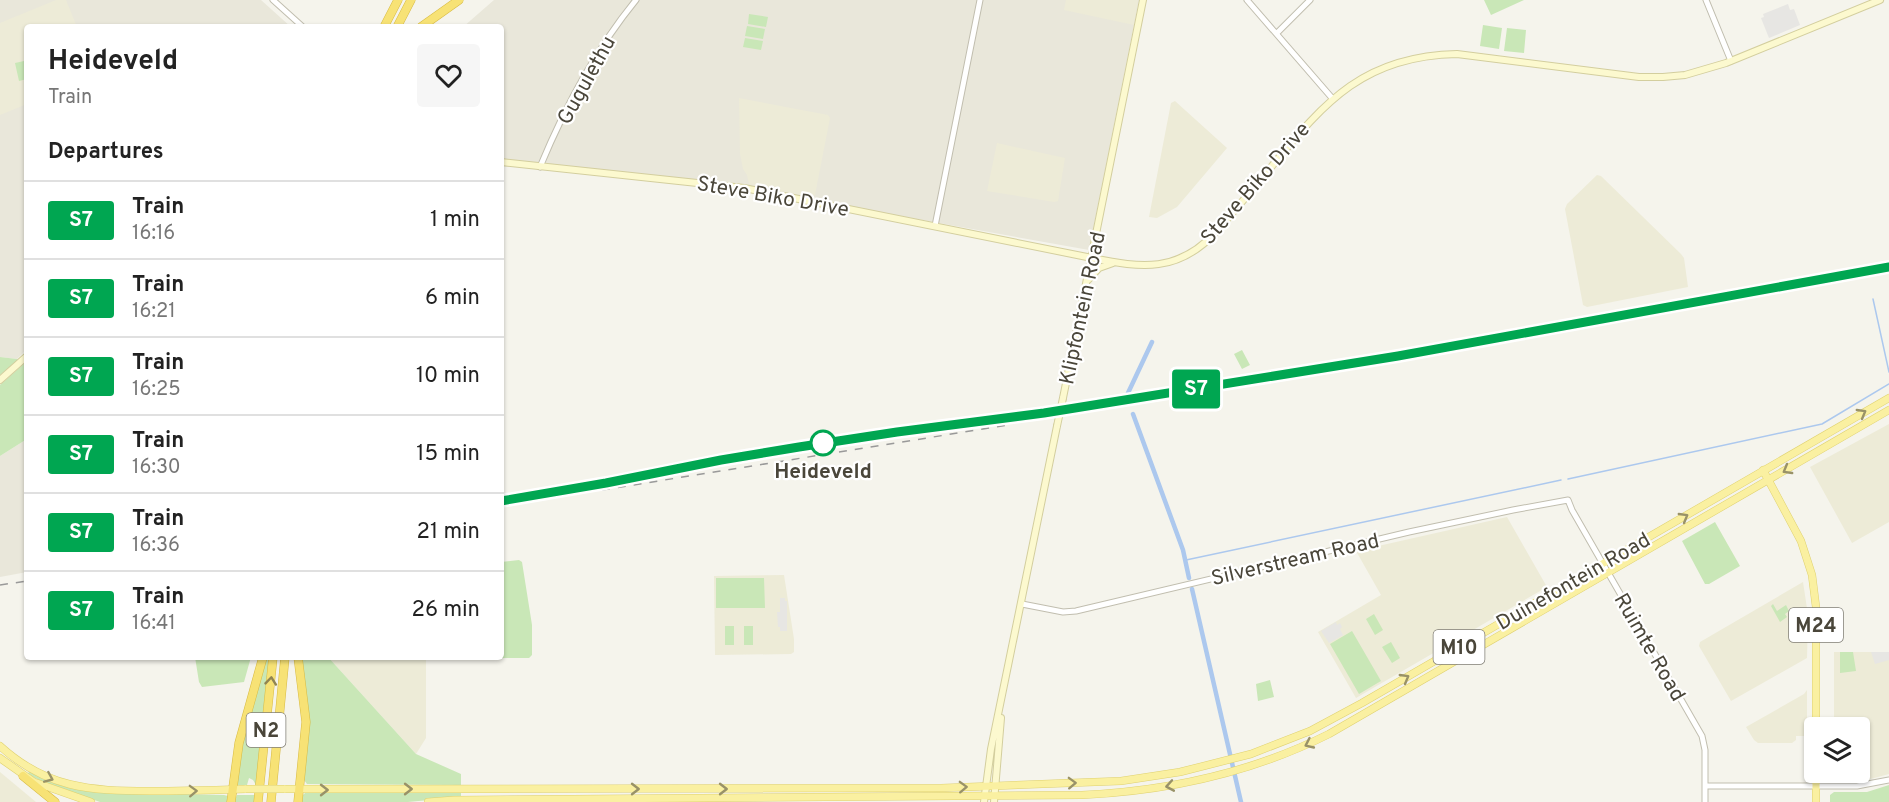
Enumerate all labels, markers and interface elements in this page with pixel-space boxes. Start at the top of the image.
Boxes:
street label: Gugulethu [552,32,623,130]
text: Heideveld [48,44,178,80]
button: heart [417,44,480,107]
text: Train [48,85,92,111]
street label: Steve Biko Drive [1195,117,1317,251]
text: Departures [48,139,164,166]
street label: Steve Biko Drive [695,171,851,224]
text: Train [132,194,184,221]
text: S7 [69,207,93,234]
text: 1 min [430,207,480,234]
text: 16:16 [132,221,175,247]
street label: Klipfontein Road [1054,229,1113,387]
text: Train [132,272,184,299]
text: S7 [69,285,93,312]
text: 6 min [425,285,480,312]
text: 16:21 [132,299,176,325]
text: Train [132,350,184,377]
text: S7 [69,363,93,390]
text: 10 min [416,363,480,390]
line badge: S7 [1169,370,1223,408]
text: S7 [1184,376,1208,403]
text: 16:25 [132,377,181,403]
one-way arrow [1856,409,1866,420]
text: Train [132,428,184,455]
marker: Heideveld [810,430,836,456]
text: S7 [69,441,93,468]
text: 15 min [416,441,480,468]
text: 16:30 [132,455,181,481]
place label: Heideveld [774,459,872,486]
one-way arrow [1783,463,1793,474]
text: Train [132,506,184,533]
one-way arrow [1678,513,1688,524]
text: S7 [69,519,93,546]
text: 21 min [417,519,480,546]
street label: Duinefontein Road [1492,527,1656,637]
street label: Silverstream Road [1209,528,1382,593]
text: 16:36 [132,533,180,559]
text: Train [132,584,184,611]
street label: Ruimte Road [1607,589,1691,707]
text: S7 [69,597,93,624]
text: 26 min [412,597,480,624]
road number: M24 [1789,608,1843,642]
text: 16:41 [132,611,176,637]
road number: M10 [1434,630,1484,664]
one-way arrow [1399,674,1410,685]
one-way arrow [264,677,277,686]
road number: N2 [246,713,286,747]
map controls [1804,717,1870,783]
button: layers [1804,717,1870,783]
one-way arrow [1304,737,1315,749]
one-way arrow [42,770,53,782]
one-way arrow [1068,776,1077,789]
one-way arrow [959,780,968,793]
one-way arrow [1166,780,1175,792]
one-way arrow [403,783,412,795]
one-way arrow [631,783,640,796]
one-way arrow [718,783,727,795]
one-way arrow [189,784,198,797]
one-way arrow [320,784,329,796]

